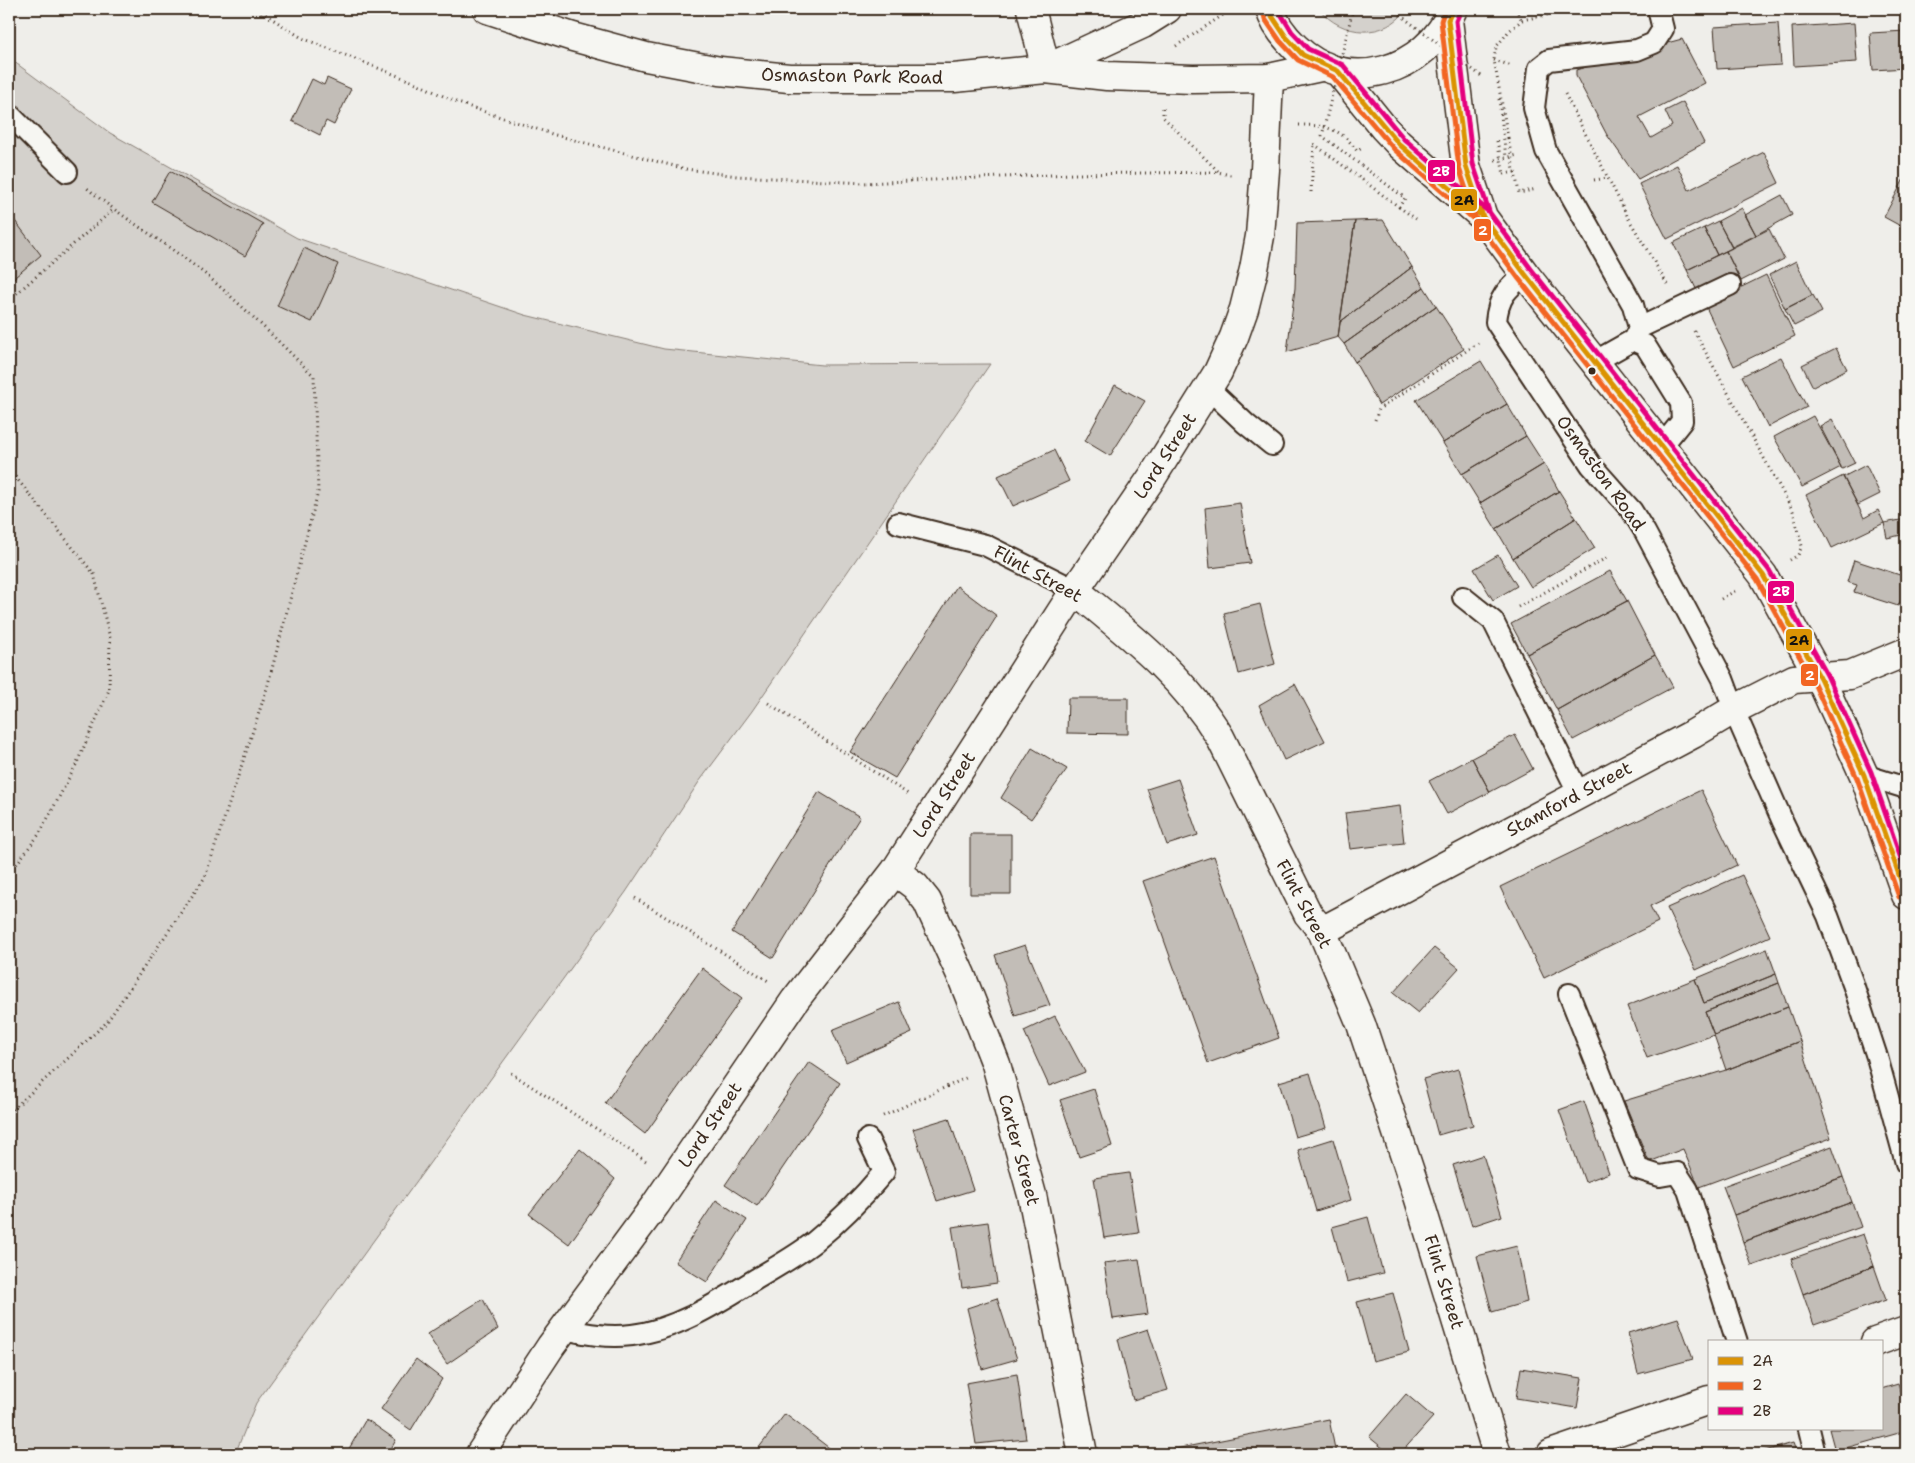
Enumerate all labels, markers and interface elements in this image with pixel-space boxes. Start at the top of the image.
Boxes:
street label: Osmaston Park Road [761,62,943,90]
line badge: 2B [1427,159,1456,183]
text: 2B [1432,162,1450,180]
line badge: 2A [1450,188,1478,212]
text: 2A [1454,191,1474,209]
line badge: 2 [1473,218,1492,242]
text: 2 [1478,221,1488,239]
unlabelled marker [1587,366,1597,376]
street label: Lord Street [1128,408,1202,504]
street label: Osmaston Road [1551,410,1651,536]
street label: Flint Street [989,540,1087,608]
line badge: 2B [1767,580,1795,604]
text: 2B [1772,582,1790,600]
line badge: 2A [1785,628,1813,652]
text: 2A [1789,631,1809,649]
line badge: 2 [1800,663,1819,687]
text: 2 [1805,666,1815,684]
street label: Lord Street [907,747,981,843]
street label: Stamford Street [1502,756,1636,842]
street label: Flint Street [1270,855,1338,953]
street label: Lord Street [673,1077,748,1172]
street label: Carter Street [993,1092,1045,1208]
street label: Flint Street [1418,1232,1470,1332]
legend [1708,1340,1882,1430]
text: 2A [1752,1351,1773,1371]
text: 2 [1752,1375,1763,1395]
text: 2B [1752,1401,1771,1421]

